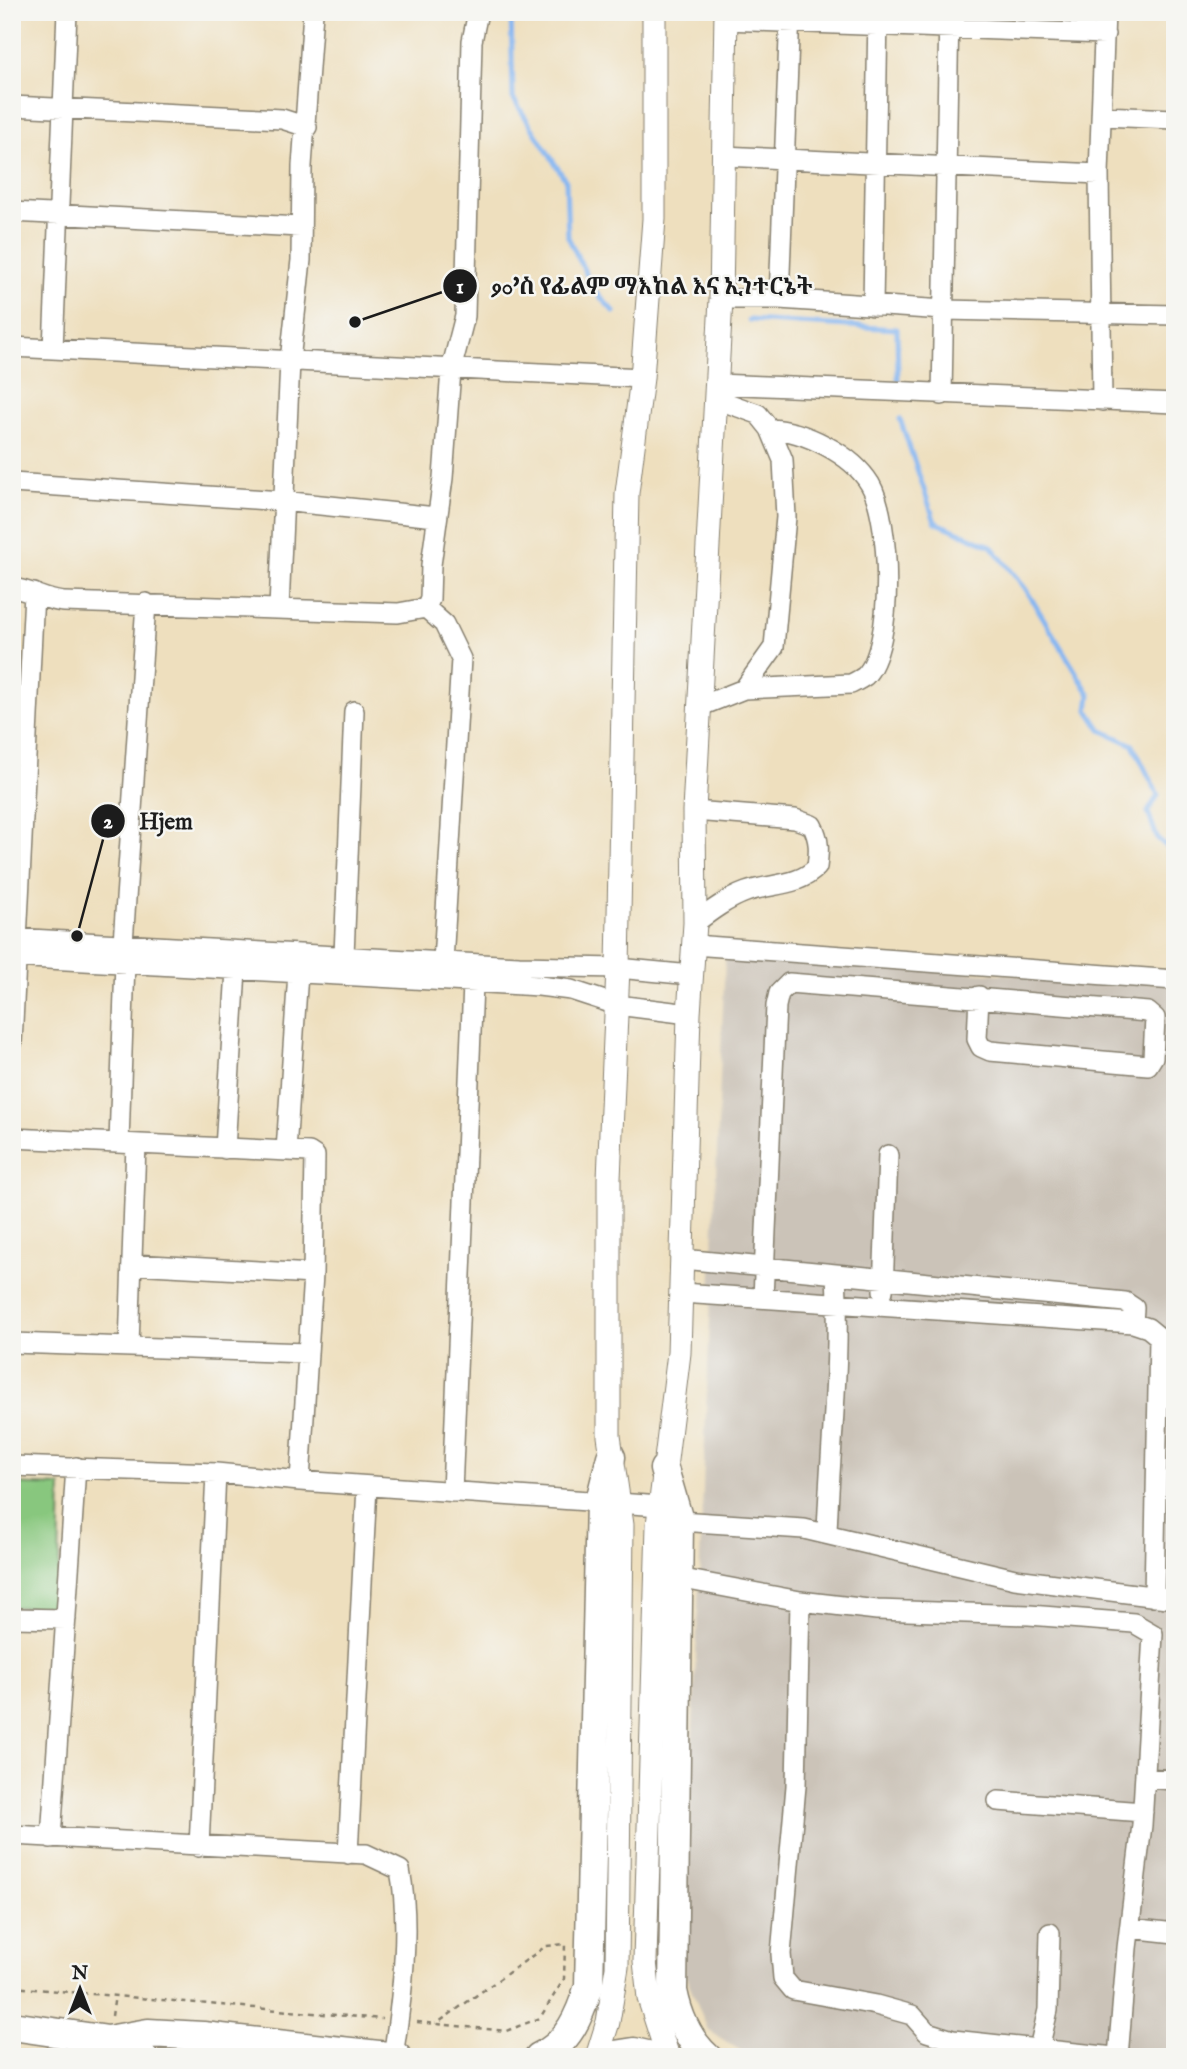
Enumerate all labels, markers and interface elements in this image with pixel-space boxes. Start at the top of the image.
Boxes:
callout: 90'ስ የፊልም ማእከል እና ኢንተርኔት [443,264,826,308]
text: 90'ስ የፊልም ማእከል እና ኢንተርኔት [491,273,813,302]
text: 1 [456,274,464,301]
callout: Hjem [91,799,207,843]
text: Hjem [139,808,193,837]
text: 2 [103,809,113,836]
north arrow [46,1954,116,2024]
text: N [71,1962,89,1986]

